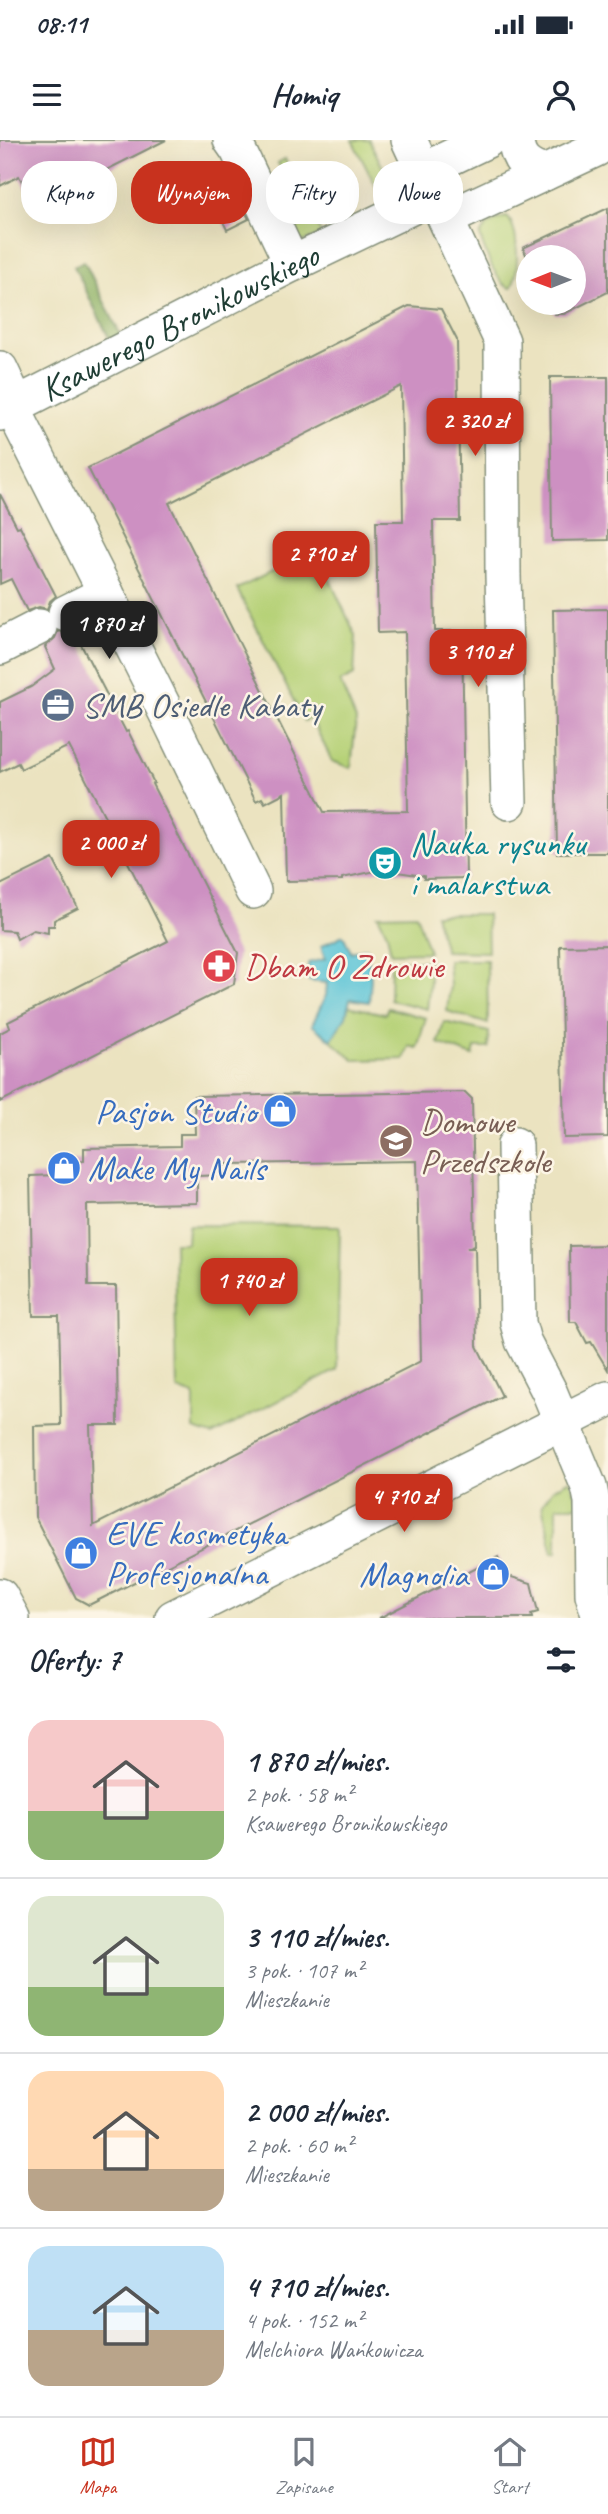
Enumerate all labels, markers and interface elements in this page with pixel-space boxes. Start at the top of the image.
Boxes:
text: 08:11 [35,8,87,41]
text: Homiq [271,74,337,115]
icon: menu [28,76,66,114]
icon: person [542,76,580,114]
chip: Kupno [21,161,117,224]
chip: Wynajem [131,161,252,224]
chip: Filtry [266,161,359,224]
chip: Nowe [373,161,463,224]
street label: Ksawerego Bronikowskiego [32,232,327,411]
north arrow [516,245,586,315]
map controls [516,245,586,315]
pin: 2 320 zł [403,398,547,458]
text: 2 320 zł [443,406,507,435]
pin: 2 710 zł [249,532,393,591]
text: 2 710 zł [289,539,353,568]
pin: 1 870 zł [37,602,181,661]
text: 1 870 zł [77,609,141,638]
pin: 3 110 zł [406,630,550,689]
text: 3 110 zł [446,637,510,666]
place label: SMB Osiedle Kabaty [82,683,324,728]
office icon: SMB Osiedle Kabaty [39,686,77,724]
pin: 2 000 zł [39,820,183,880]
place label: Nauka rysunku i malarstwa [410,821,588,906]
text: 2 000 zł [79,828,143,857]
theatre icon: Nauka rysunku i malarstwa [366,844,404,882]
place label: Dbam O Zdrowie [244,944,446,989]
pharmacy icon: Dbam O Zdrowie [200,947,238,985]
place label: Pasjon Studio [95,1089,260,1134]
shop icon: Pasjon Studio [261,1092,299,1130]
place label: Domowe Przedszkole [420,1099,553,1184]
school or university icon: Domowe Przedszkole [377,1122,415,1160]
place label: Make My Nails [88,1146,268,1191]
shop icon: Make My Nails [45,1149,83,1187]
pin: 1 740 zł [177,1258,321,1318]
text: 1 740 zł [217,1266,281,1295]
pin: 4 710 zł [332,1474,476,1534]
text: 4 710 zł [372,1482,436,1511]
place label: EVE kosmetyka Profesjonalna [106,1511,289,1596]
shop icon: EVE kosmetyka Profesjonalna [62,1534,100,1572]
place label: Magnolia [359,1552,471,1597]
shop icon: Magnolia [474,1555,512,1593]
text: Oferty: 7 [28,1641,120,1679]
icon: filters [542,1641,580,1679]
text: 1 870 zł/mies. [245,1742,389,1780]
icon: home [84,1748,168,1832]
text: 2 pok. · 58 m² [245,1780,353,1809]
text: Ksawerego Bronikowskiego [245,1809,446,1838]
text: 3 110 zł/mies. [245,1918,389,1956]
icon: home [84,1924,168,2008]
text: 3 pok. · 107 m² [245,1956,363,1985]
text: Mieszkanie [245,1985,329,2014]
text: 2 000 zł/mies. [245,2093,389,2131]
icon: home [84,2099,168,2183]
text: 2 pok. · 60 m² [245,2131,353,2160]
text: Mieszkanie [245,2160,329,2189]
text: 4 710 zł/mies. [245,2268,389,2306]
icon: home [84,2274,168,2358]
text: 4 pok. · 152 m² [245,2306,363,2335]
text: Melchiora Wańkowicza [245,2335,422,2364]
tab: Mapa [79,2433,117,2499]
tab: Zapisane [275,2433,333,2499]
tab: Start [491,2433,529,2499]

